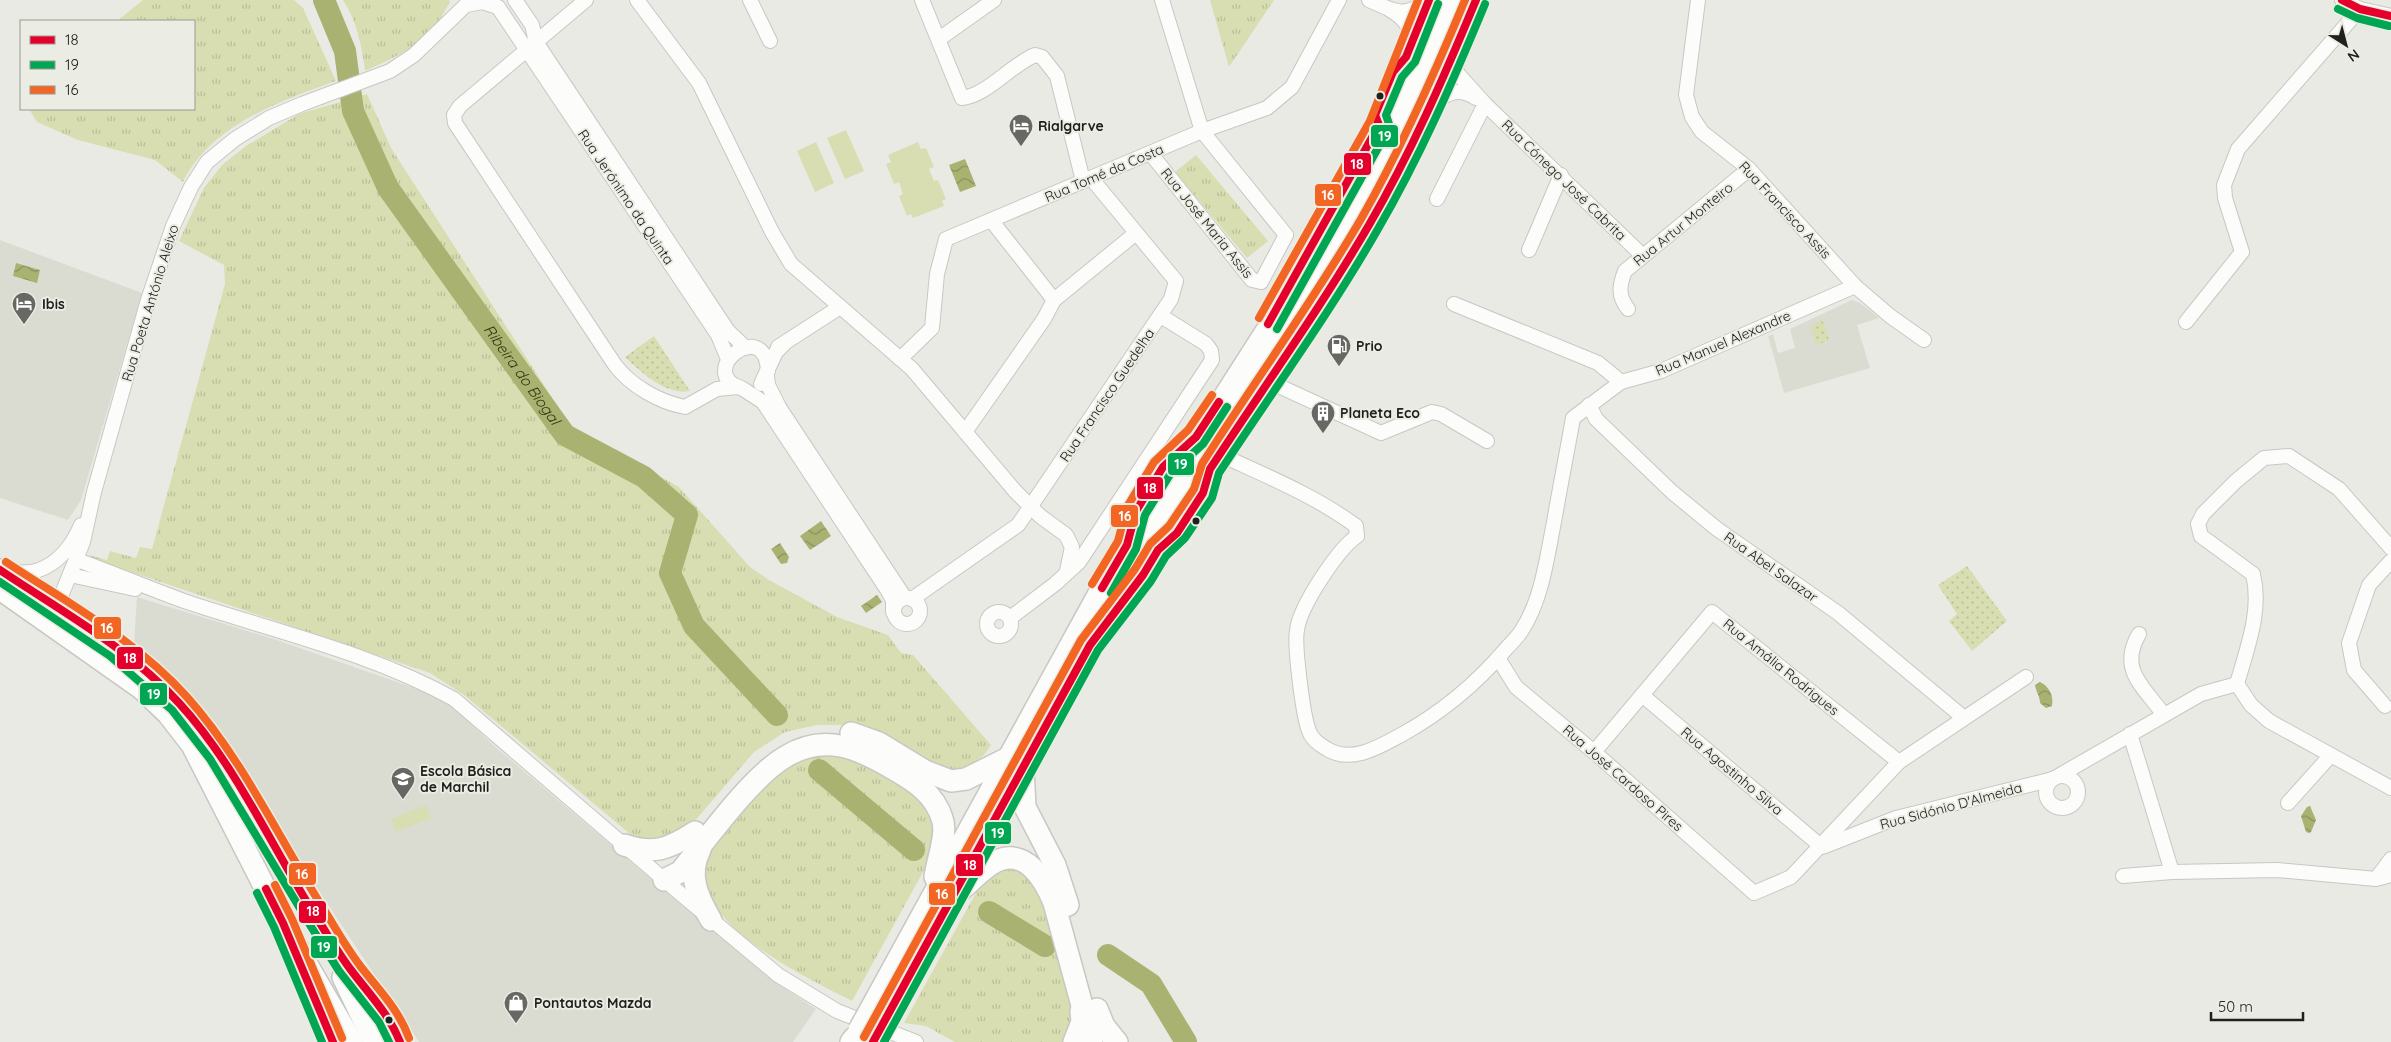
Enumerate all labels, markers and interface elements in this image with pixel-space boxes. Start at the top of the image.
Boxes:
legend [20,20,195,110]
north arrow [2321,20,2371,70]
text: 18 [65,30,79,49]
text: N [2344,45,2363,66]
text: 19 [65,55,79,74]
text: 16 [65,80,79,99]
unlabelled marker [1375,91,1385,101]
hotel icon: Rialgarve [1008,113,1034,147]
street label: Rua Cónego José Cabrita [1498,116,1630,244]
place label: Rialgarve [1038,117,1104,135]
line badge: 19 [1370,124,1399,148]
street label: Rua Jerónimo da Quinta [574,126,678,268]
text: 19 [1378,127,1392,145]
street label: Rua Tomé da Costa [1042,140,1166,206]
line badge: 18 [1343,152,1372,176]
text: 18 [1350,155,1364,173]
street label: Rua Francisco Assis [1735,157,1835,263]
street label: Rua José Maria Assis [1157,164,1257,282]
street label: Rua Artur Monteiro [1629,178,1737,270]
line badge: 16 [1314,183,1342,207]
text: 16 [1321,186,1335,204]
street label: Rua Poeta António Aleixo [118,222,182,384]
hotel icon: Ibis [11,291,37,325]
place label: Ibis [42,295,65,313]
street label: Rua Manuel Alexandre [1653,306,1793,380]
water label: Ribeira do Biogal [480,321,566,430]
street label: Rua Francisco Guedelha [1056,325,1158,465]
fuel station icon: Prio [1326,333,1352,367]
place label: Prio [1356,337,1383,355]
building icon: Planeta Eco [1310,400,1336,434]
place label: Planeta Eco [1340,404,1420,422]
line badge: 19 [1167,452,1195,476]
text: 19 [1174,455,1188,473]
line badge: 18 [1136,476,1164,500]
text: 18 [1143,479,1157,497]
line badge: 16 [1110,504,1139,528]
text: 16 [1118,507,1132,525]
unlabelled marker [1191,516,1201,526]
street label: Rua Abel Salazar [1721,528,1822,606]
street label: Rua Amália Rodrigues [1719,615,1843,719]
line badge: 16 [93,616,122,640]
text: 16 [100,619,114,637]
line badge: 18 [116,646,144,670]
text: 18 [123,649,137,667]
line badge: 19 [139,682,168,706]
text: 19 [147,685,161,703]
street label: Rua José Cardoso Pires [1559,721,1687,835]
street label: Rua Agostinho Silva [1677,723,1787,819]
place label: Escola Básica de Marchil [420,762,511,796]
school or university icon: Escola Básica de Marchil [390,766,416,800]
street label: Rua Sidónio D'Almeida [1878,778,2024,834]
line badge: 19 [984,821,1012,845]
text: 19 [991,824,1005,842]
line badge: 18 [955,853,984,877]
text: 18 [963,856,977,874]
line badge: 16 [288,862,317,886]
text: 16 [295,865,309,883]
line badge: 16 [928,882,956,906]
text: 16 [935,885,949,903]
line badge: 18 [298,900,327,924]
text: 18 [306,902,320,920]
line badge: 19 [310,935,338,959]
text: 19 [317,938,331,956]
shop icon: Pontautos Mazda [503,990,529,1024]
scale bar [2211,990,2304,1022]
place label: Pontautos Mazda [534,994,652,1012]
text: 50 m [2218,997,2253,1016]
unlabelled marker [384,1015,394,1025]

